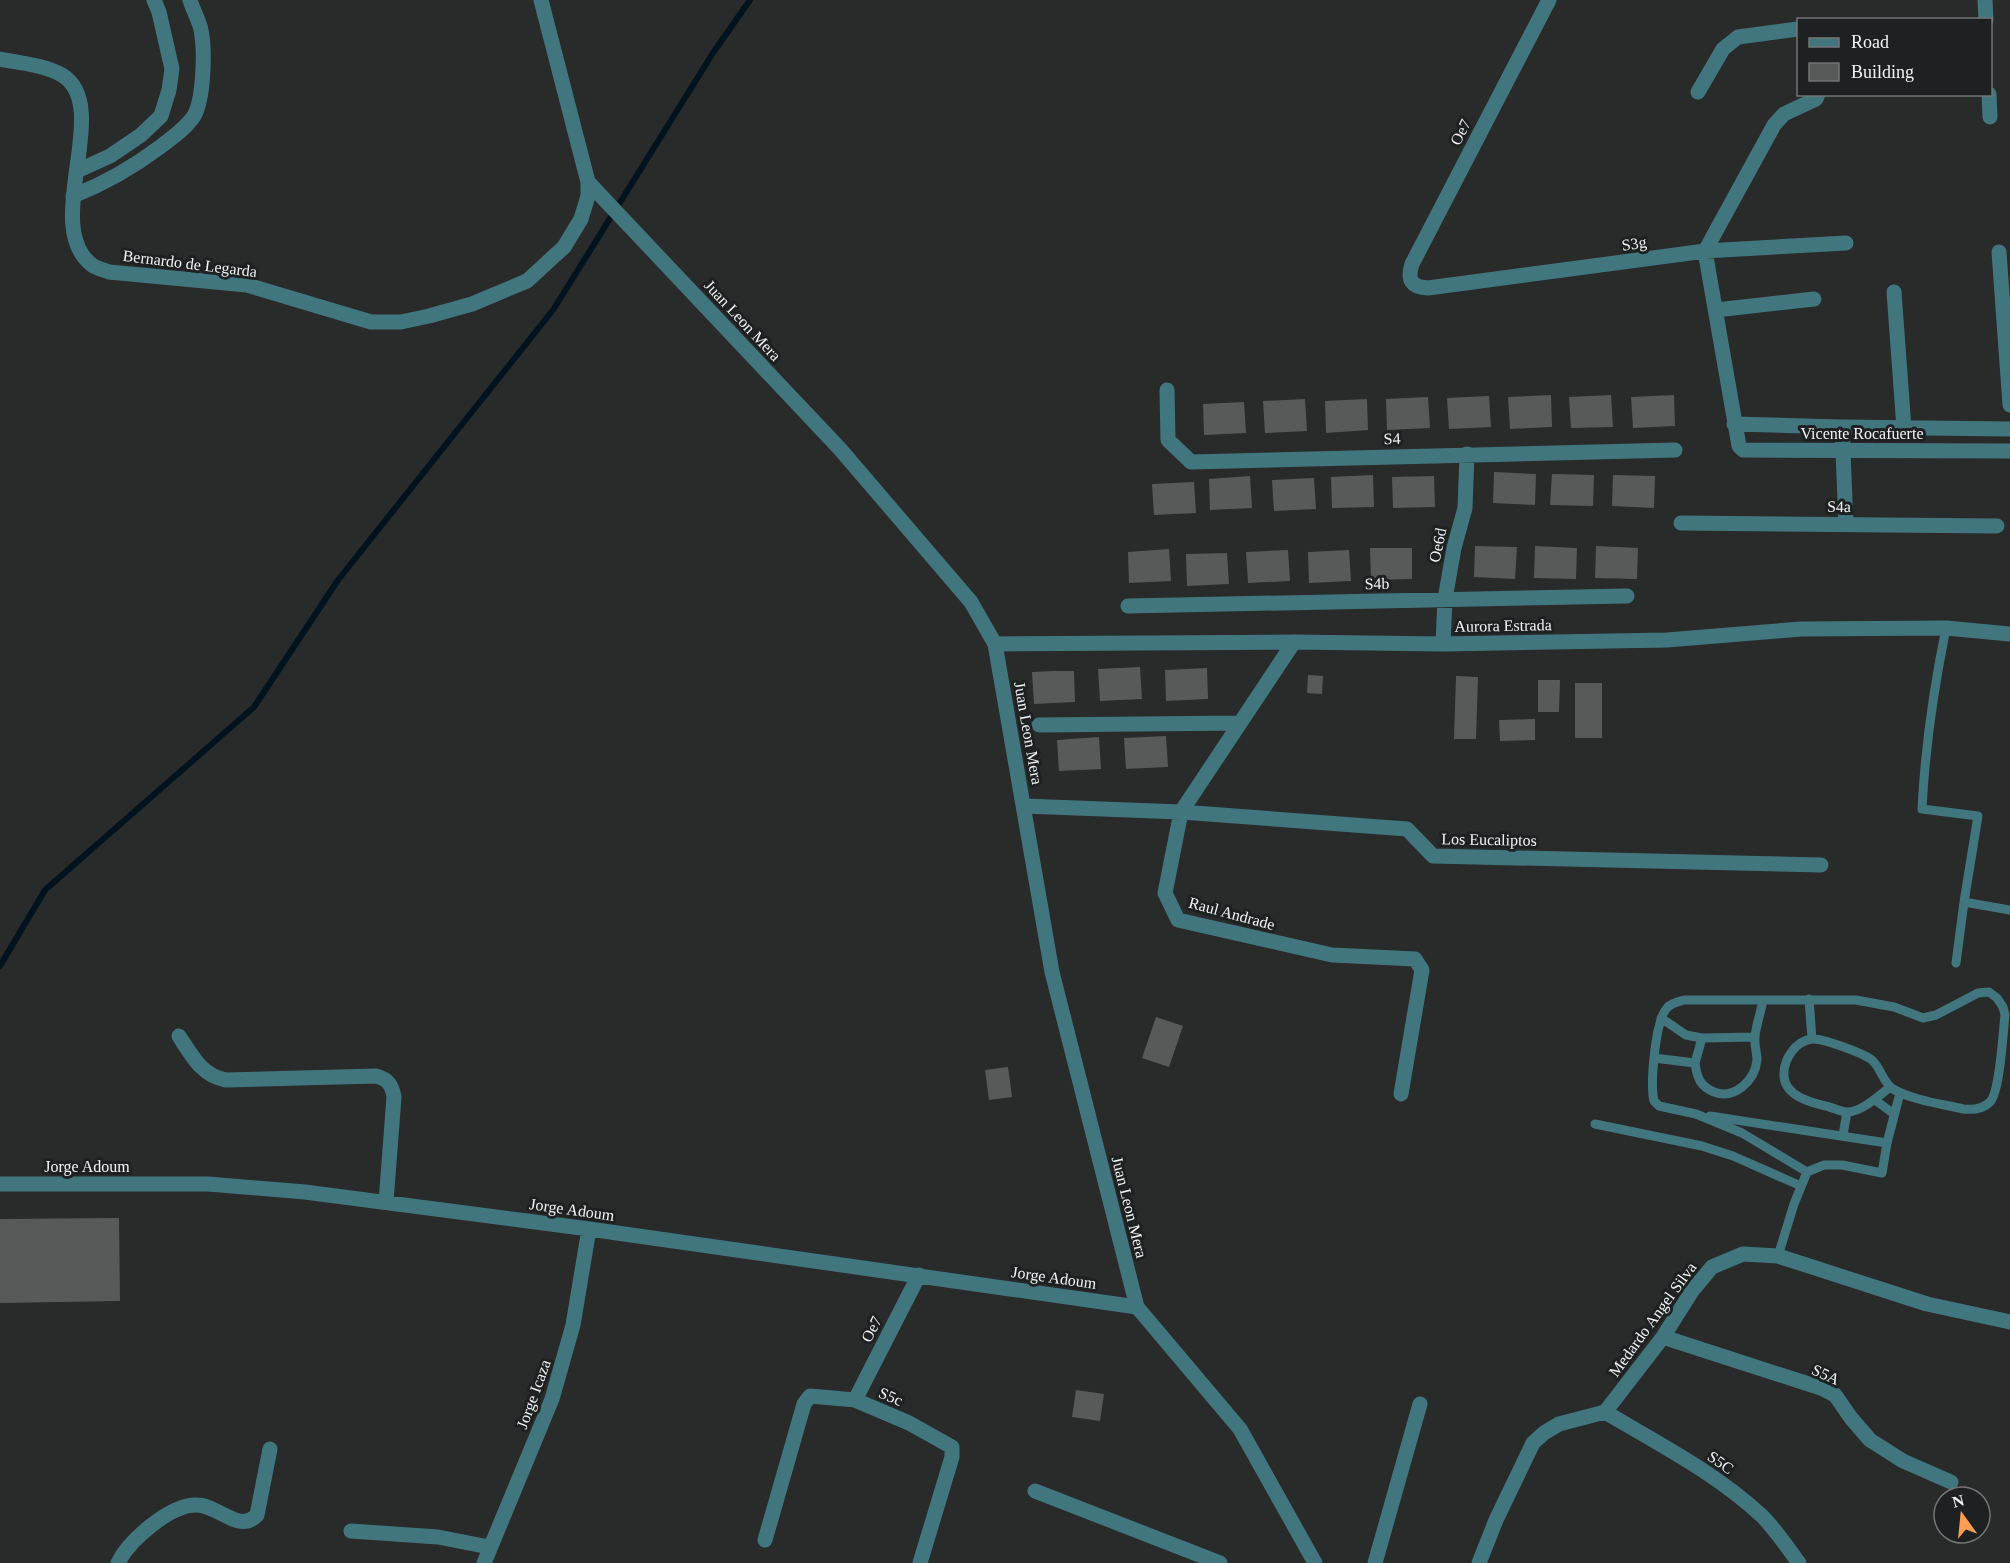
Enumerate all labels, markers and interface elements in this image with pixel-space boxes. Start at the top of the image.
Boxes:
legend [1797,18,1992,96]
text: Road [1851,32,1889,52]
text: Building [1851,62,1914,82]
street label: Oe7 [1447,116,1474,148]
street label: S3g [1621,233,1648,255]
street label: Bernardo de Legarda [122,247,258,281]
street label: Juan Leon Mera [701,277,784,364]
street label: Vicente Rocafuerte [1801,425,1923,442]
street label: S4 [1383,430,1401,447]
street label: S4a [1827,498,1851,515]
street label: Oe6d [1426,526,1449,564]
street label: S4b [1364,575,1390,592]
street label: Aurora Estrada [1454,616,1552,635]
street label: Juan Leon Mera [1011,680,1046,786]
street label: Los Eucaliptos [1441,830,1537,850]
street label: Raul Andrade [1187,894,1277,933]
street label: Juan Leon Mera [1109,1155,1150,1260]
street label: Jorge Adoum [44,1158,130,1176]
street label: Jorge Adoum [528,1195,616,1225]
street label: Medardo Angel Silva [1605,1259,1700,1380]
street label: Jorge Adoum [1010,1263,1098,1293]
street label: Oe7 [858,1313,885,1345]
street label: Jorge Icaza [513,1357,555,1431]
street label: S5A [1809,1361,1843,1388]
street label: S5c [876,1384,905,1409]
street label: S5C [1705,1448,1737,1477]
north arrow [1932,1485,1992,1545]
text: N [1950,1491,1966,1511]

